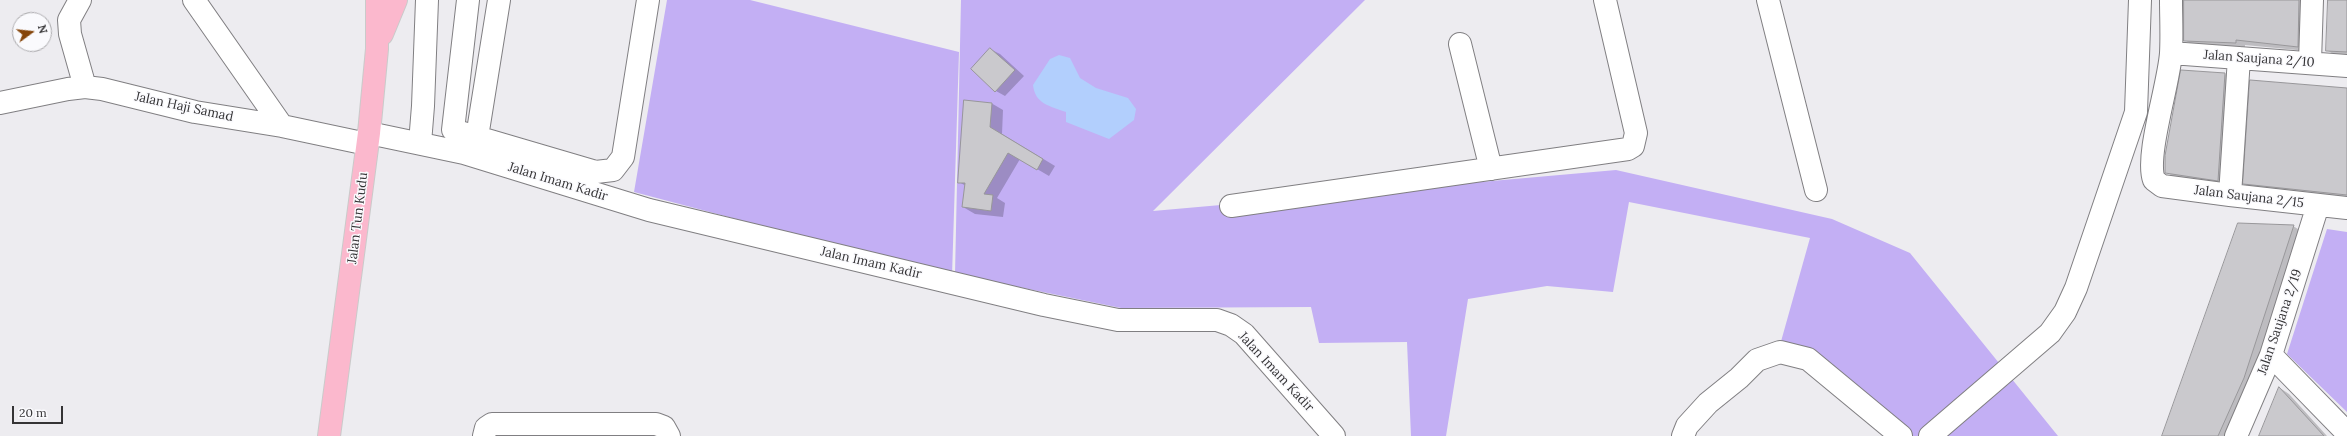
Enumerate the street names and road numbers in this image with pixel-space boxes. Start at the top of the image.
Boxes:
street label: Jalan Saujana 2/10 [2203,47,2315,71]
street label: Jalan Haji Samad [133,89,235,125]
street label: Jalan Imam Kadir [506,159,610,205]
street label: Jalan Tun Kudu [345,171,371,265]
street label: Jalan Saujana 2/15 [2193,183,2305,211]
street label: Jalan Imam Kadir [819,244,923,282]
street label: Jalan Saujana 2/19 [2255,267,2305,377]
street label: Jalan Imam Kadir [1235,329,1317,415]

